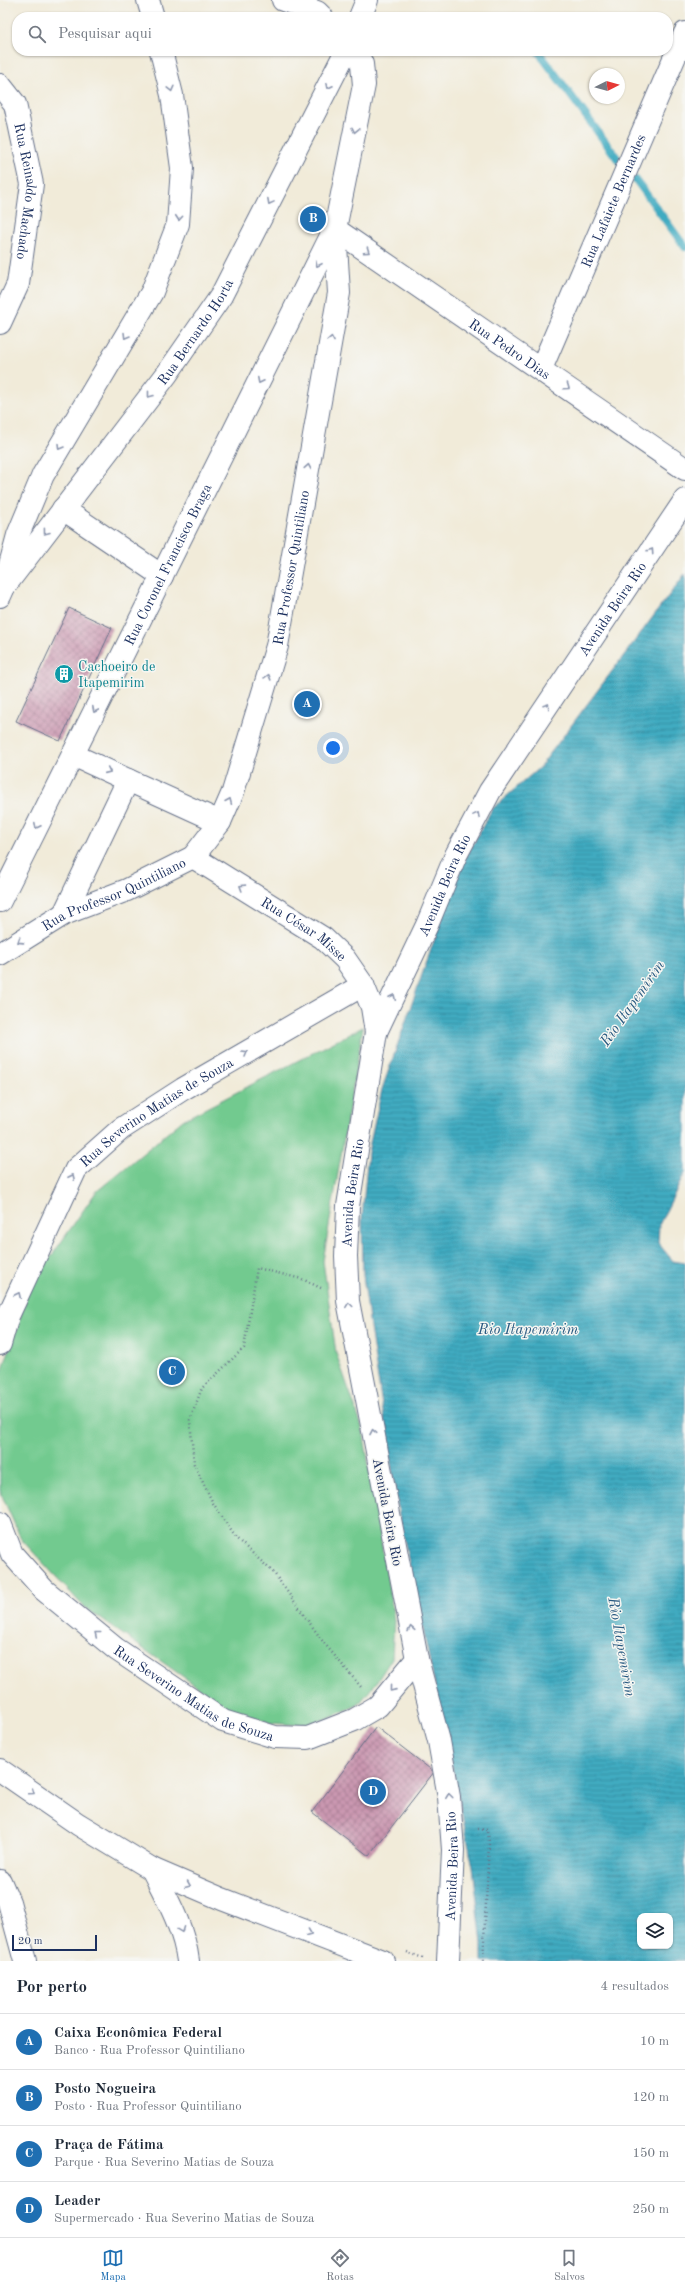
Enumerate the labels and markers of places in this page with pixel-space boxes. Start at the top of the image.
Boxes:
pin: B [300,204,326,234]
place label: Cachoeiro de Itapemirim [78,660,156,690]
building icon: Cachoeiro de Itapemirim [53,663,75,685]
pin: A [294,689,320,719]
pin: C [159,1357,185,1387]
pin: D [360,1777,386,1807]

